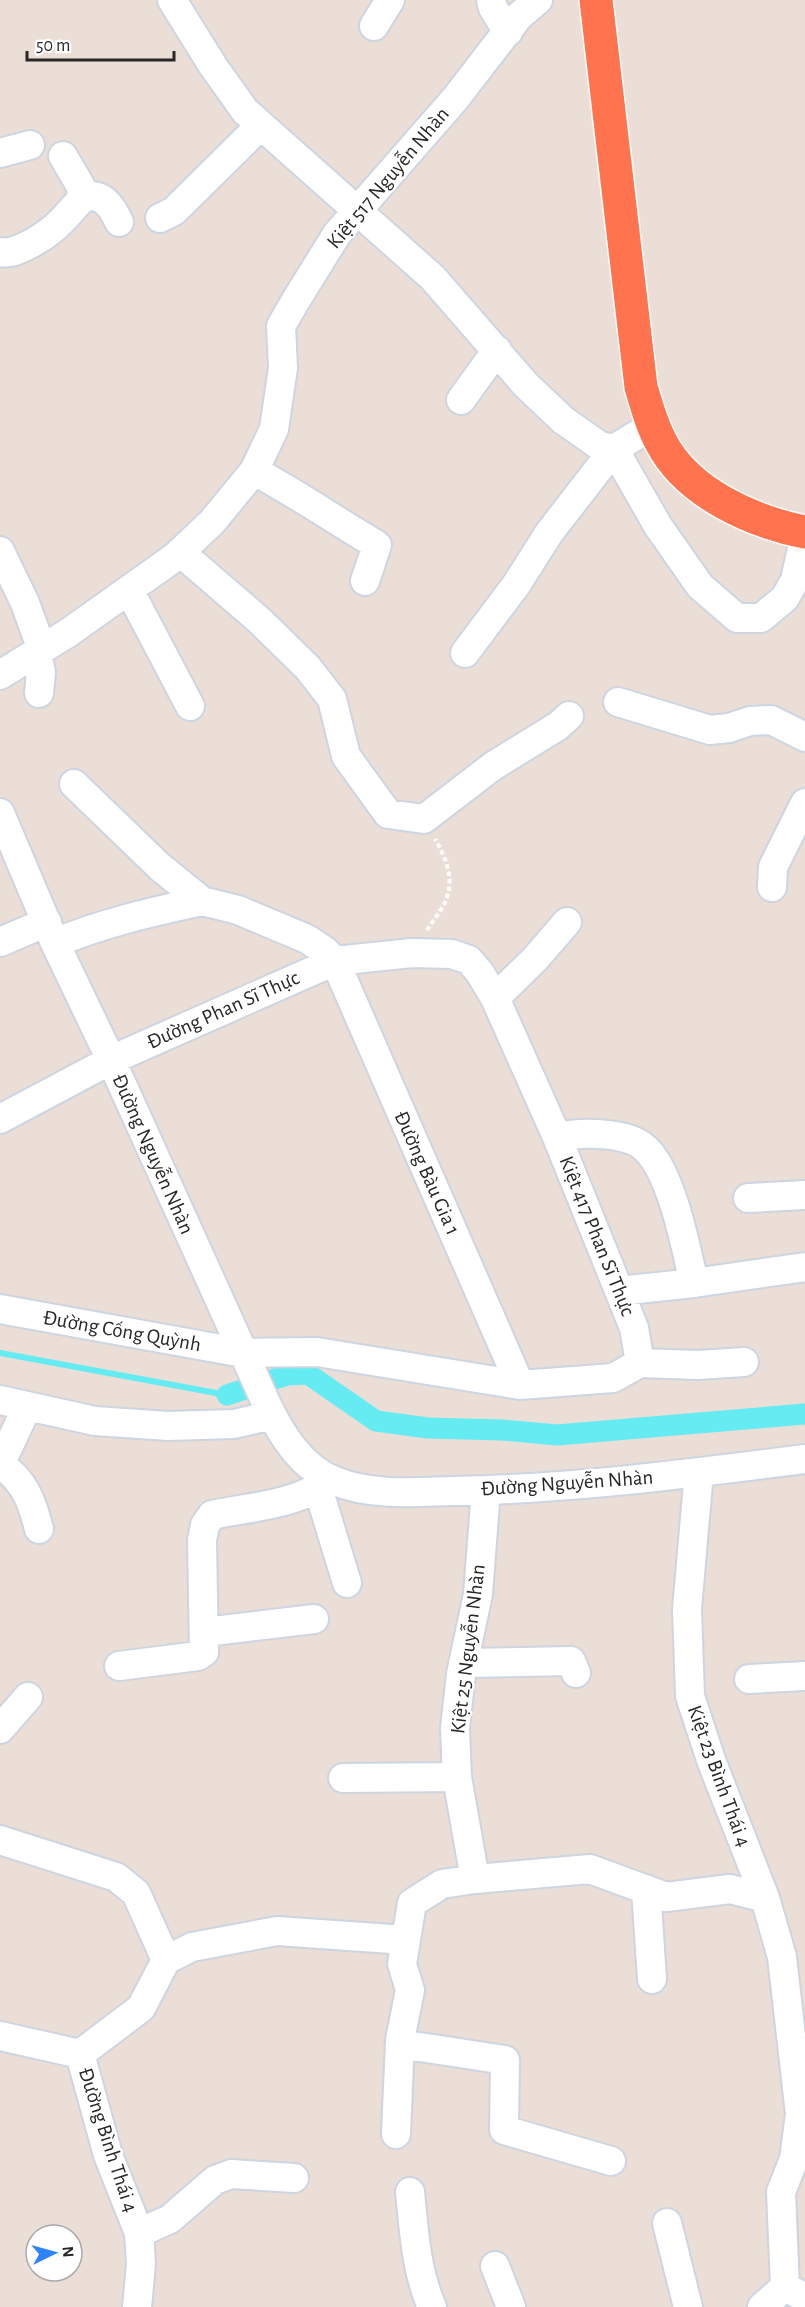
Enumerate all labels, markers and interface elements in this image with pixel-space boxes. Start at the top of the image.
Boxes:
scale bar [27,24,174,62]
text: 50 m [36,37,70,55]
street label: Kiệt 517 Nguyễn Nhàn [322,103,453,253]
street label: Đường Phan Sĩ Thực [144,967,302,1053]
street label: Đường Nguyễn Nhàn [108,1070,199,1237]
street label: Đường Bàu Gia 1 [390,1108,464,1238]
street label: Kiệt 417 Phan Sĩ Thực [555,1153,639,1319]
street label: Đường Cống Quỳnh [41,1307,203,1355]
street label: Đường Nguyễn Nhàn [480,1466,654,1500]
street label: Kiệt 25 Nguyễn Nhàn [446,1563,489,1735]
street label: Kiệt 23 Bình Thái 4 [684,1702,754,1850]
street label: Đường Bình Thái 4 [75,2065,141,2215]
north arrow [24,2223,84,2283]
text: N [59,2246,76,2258]

